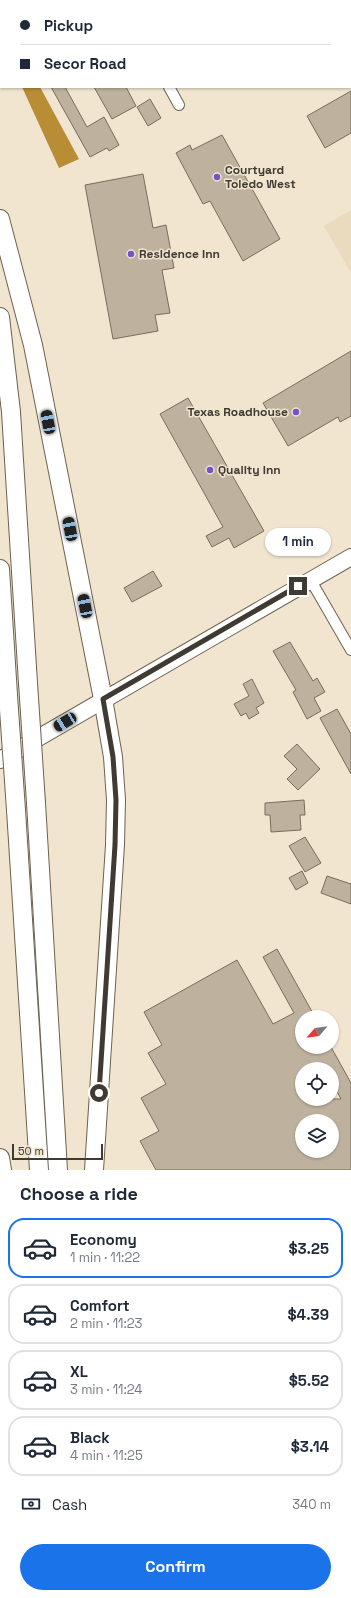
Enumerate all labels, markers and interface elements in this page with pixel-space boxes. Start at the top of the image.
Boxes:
text: Pickup [44,16,93,35]
text: Secor Road [44,54,126,73]
place label: Courtyard Toledo West [225,162,296,192]
marker: Courtyard Toledo West [212,172,222,182]
place label: Residence Inn [139,246,220,262]
marker: Residence Inn [126,249,136,259]
place label: Texas Roadhouse [188,404,288,420]
marker: Texas Roadhouse [291,407,301,417]
car [40,409,56,435]
place label: Quality Inn [218,462,281,478]
marker: Quality Inn [205,465,215,475]
car [62,516,78,542]
callout: 1 min [265,528,331,556]
text: 1 min [282,533,314,550]
route end [289,577,307,595]
car [77,593,93,619]
car [52,711,78,733]
north arrow [295,1010,339,1054]
map controls [295,1010,339,1158]
button: locate [295,1062,339,1106]
route start [90,1084,108,1102]
button: layers [295,1114,339,1158]
scale bar [12,1142,103,1161]
text: 50 m [18,1144,44,1158]
text: Choose a ride [20,1182,138,1205]
icon: car [22,1230,58,1266]
text: Economy [70,1230,137,1249]
text: $3.25 [288,1239,329,1258]
text: 1 min · 11:22 [70,1249,140,1266]
icon: car [22,1296,58,1332]
text: Comfort [70,1296,130,1315]
text: $4.39 [288,1305,329,1324]
text: 2 min · 11:23 [70,1315,142,1332]
icon: car [22,1362,58,1398]
text: XL [70,1362,88,1381]
text: $5.52 [289,1371,329,1390]
text: 3 min · 11:24 [70,1381,142,1398]
icon: car [22,1428,58,1464]
text: Black [70,1428,110,1447]
text: $3.14 [291,1437,329,1456]
text: 4 min · 11:25 [70,1447,143,1464]
icon: cash [20,1493,42,1515]
text: Cash [52,1495,87,1514]
text: 340 m [292,1496,331,1513]
button: Confirm [20,1544,331,1590]

